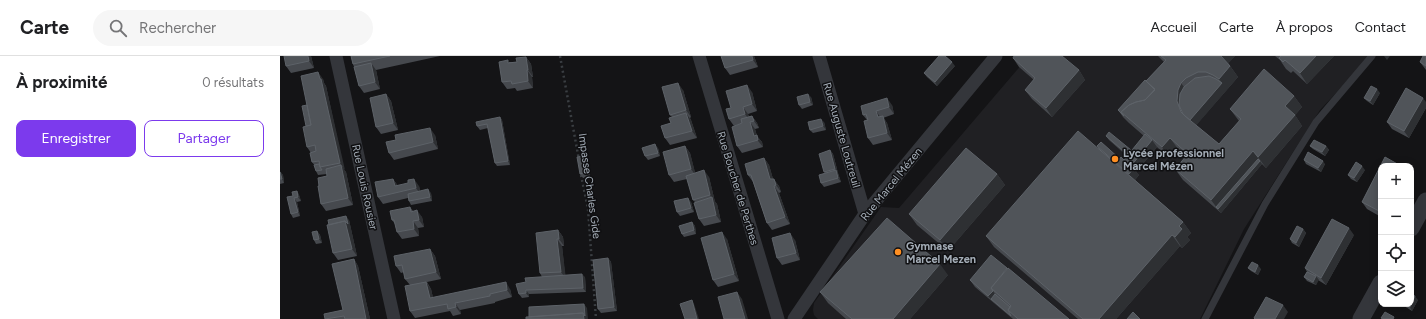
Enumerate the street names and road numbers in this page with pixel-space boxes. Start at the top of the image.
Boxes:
street label: Rue Auguste Loutreuil [820,81,863,189]
street label: Rue Boucher de Perthes [714,130,761,247]
street label: Impasse Charles Gide [576,132,603,240]
street label: Rue Louis Rousier [349,143,380,231]
street label: Rue Marcel Mézen [858,145,925,224]

